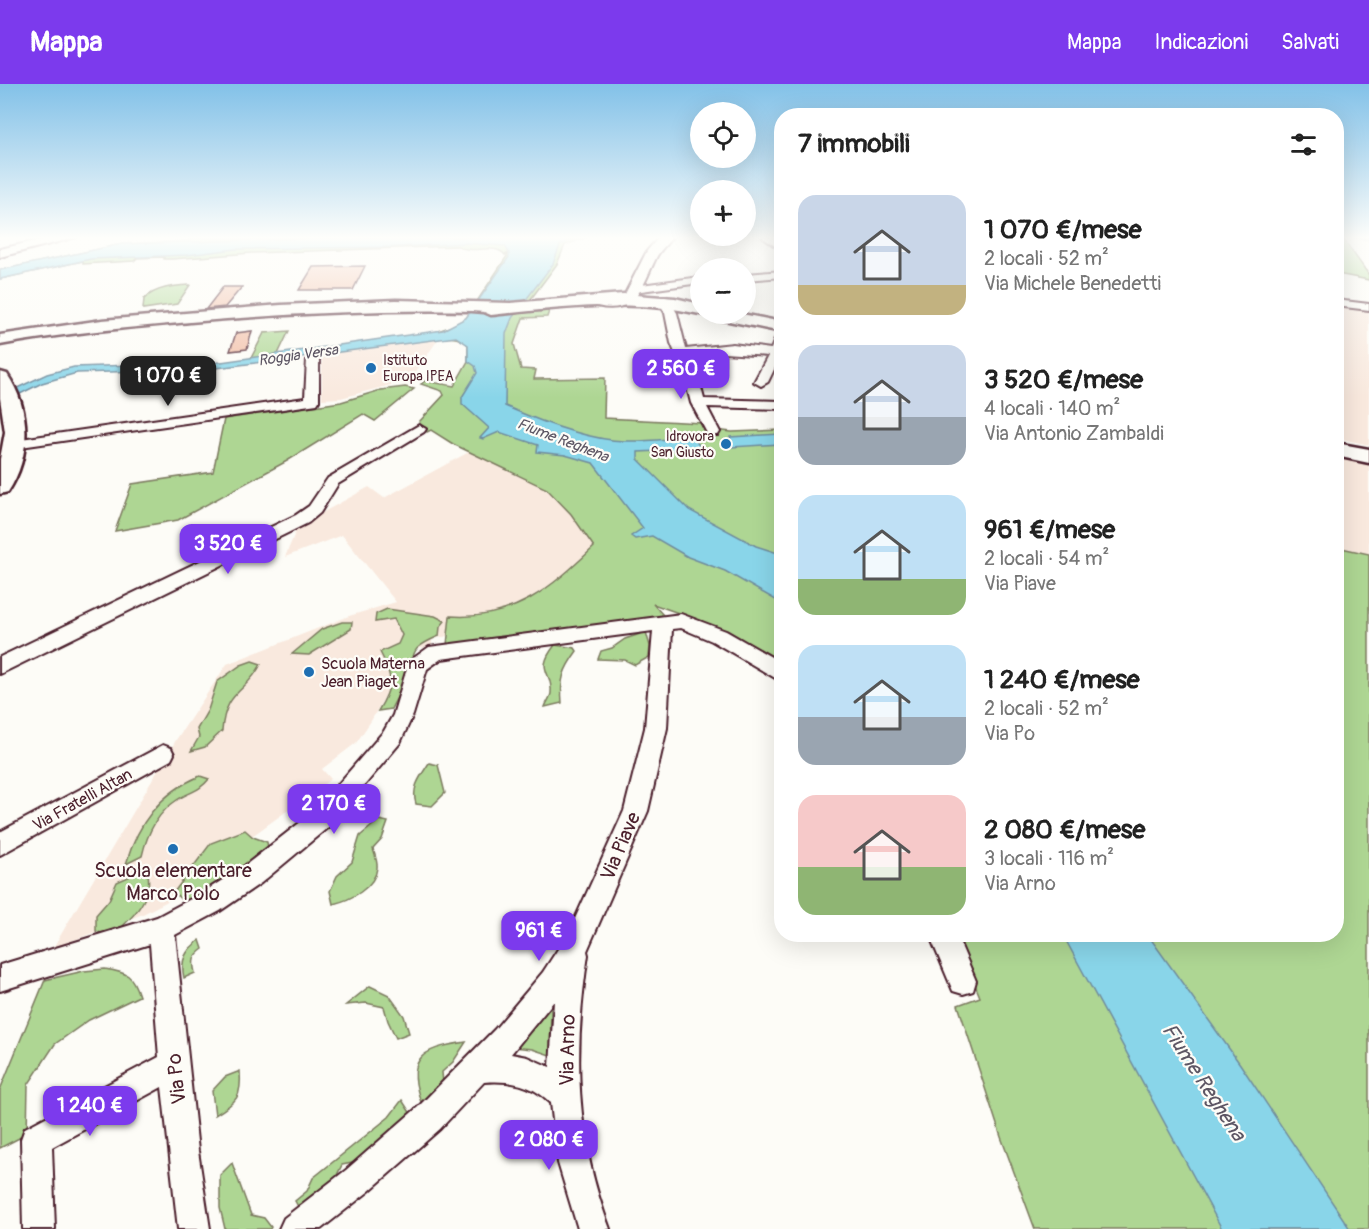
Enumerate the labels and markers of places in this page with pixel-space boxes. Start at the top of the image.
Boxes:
pin: 2 560 € [626,349,736,400]
place label: Istituto Europa IPEA [383,352,454,385]
pin: 1 070 € [113,356,223,407]
marker: Istituto Europa IPEA [364,361,378,375]
place label: Idrovora San Giusto [651,428,714,461]
marker: Idrovora San Giusto [719,437,733,451]
pin: 3 520 € [173,524,283,575]
place label: Scuola Materna Jean Piaget [321,654,425,692]
marker: Scuola Materna Jean Piaget [302,665,316,679]
pin: 2 170 € [279,784,389,835]
marker: Scuola elementare Marco Polo [166,842,180,856]
place label: Scuola elementare Marco Polo [94,858,252,906]
pin: 961 € [497,911,581,962]
pin: 1 240 € [35,1086,145,1137]
pin: 2 080 € [494,1120,604,1171]

